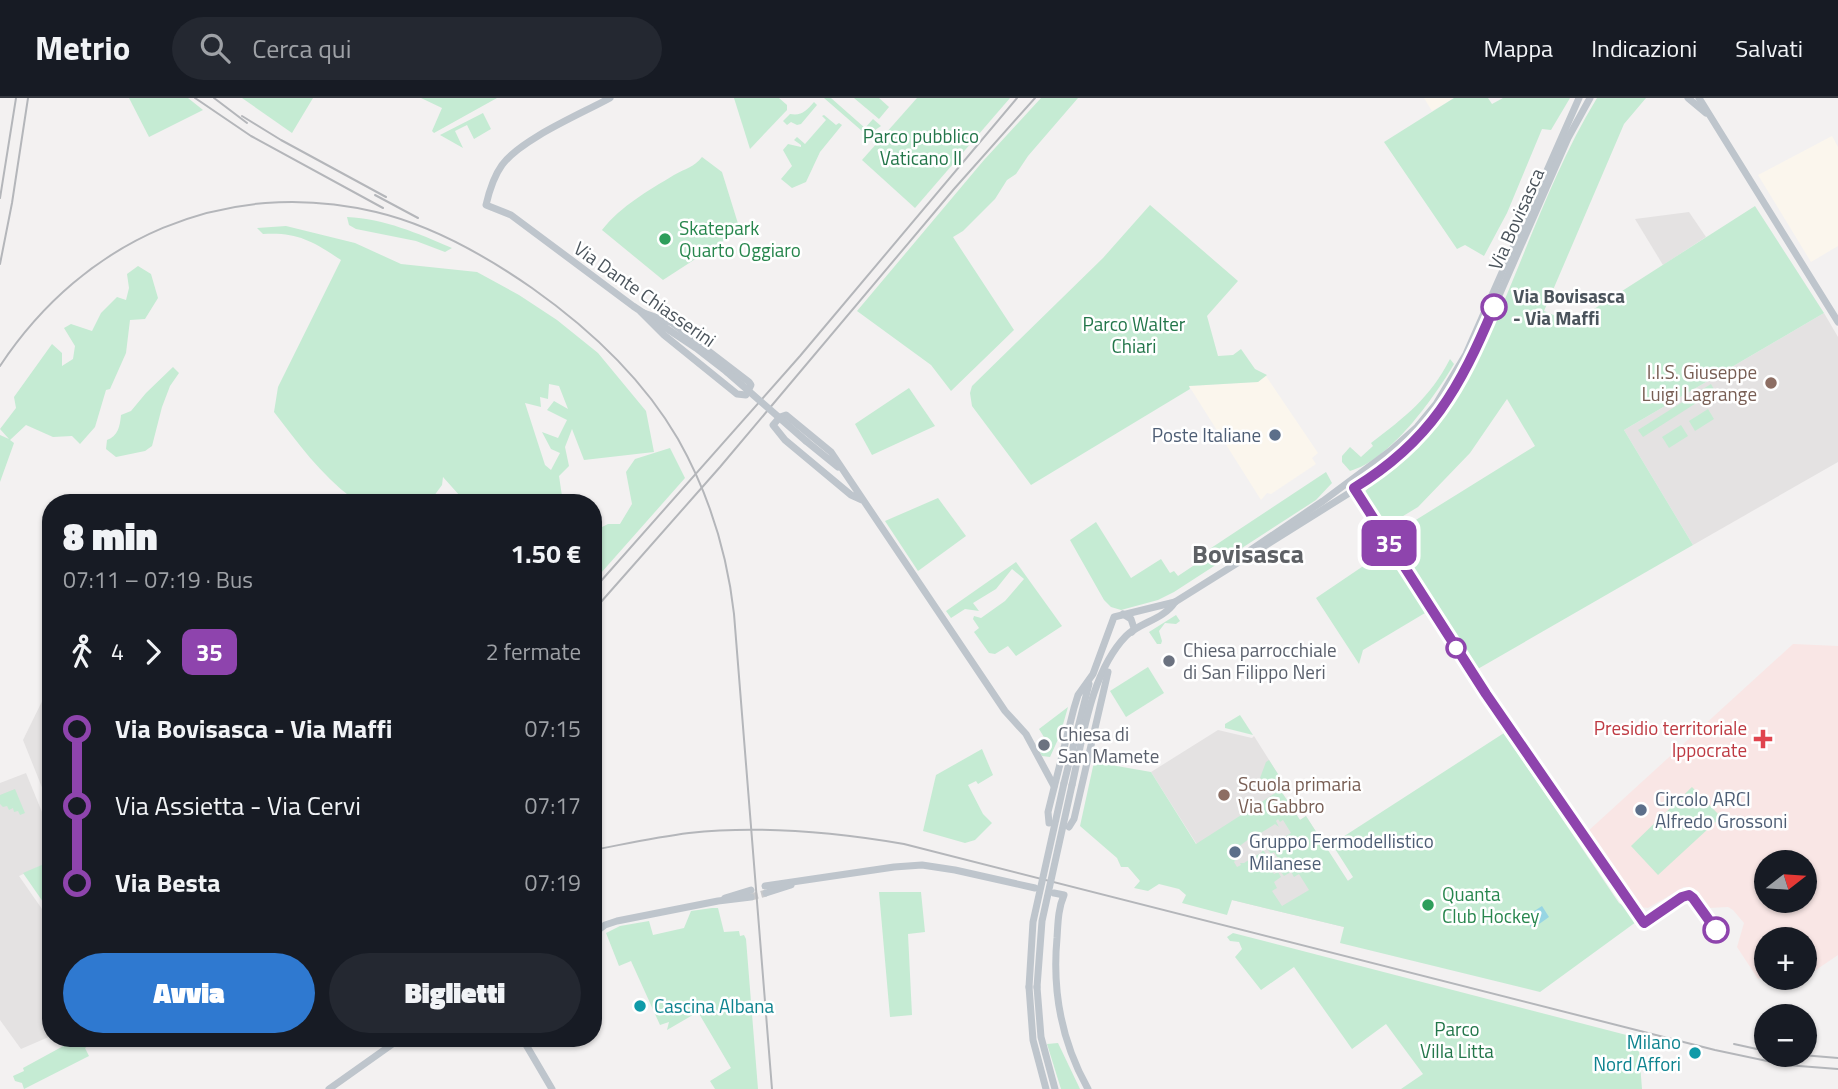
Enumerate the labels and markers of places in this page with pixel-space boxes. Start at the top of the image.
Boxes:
place label: Skatepark Quarto Oggiaro [679,213,801,264]
marker: Skatepark Quarto Oggiaro [657,231,673,247]
place label: Via Bovisasca - Via Maffi [1513,281,1625,332]
marker: Via Bovisasca - Via Maffi [1481,294,1507,320]
place label: I.I.S. Giuseppe Luigi Lagrange [1642,357,1757,408]
marker: I.I.S. Giuseppe Luigi Lagrange [1763,375,1779,391]
place label: Poste Italiane [1152,420,1261,449]
marker: Poste Italiane [1267,427,1283,443]
place label: Chiesa parrocchiale di San Filippo Neri [1183,635,1337,686]
unlabelled marker [1446,638,1466,658]
marker: Chiesa parrocchiale di San Filippo Neri [1161,653,1177,669]
place label: Presidio territoriale Ippocrate [1594,713,1747,764]
place label: Chiesa di San Mamete [1058,719,1159,770]
marker: Presidio territoriale Ippocrate [1753,729,1773,749]
marker: Chiesa di San Mamete [1036,737,1052,753]
place label: Scuola primaria Via Gabbro [1238,769,1362,820]
place label: Circolo ARCI Alfredo Grossoni [1655,784,1787,835]
marker: Scuola primaria Via Gabbro [1216,787,1232,803]
marker: Circolo ARCI Alfredo Grossoni [1633,802,1649,818]
place label: Gruppo Fermodellistico Milanese [1249,826,1434,877]
marker: Gruppo Fermodellistico Milanese [1227,844,1243,860]
place label: Quanta Club Hockey [1442,879,1540,930]
marker: Quanta Club Hockey [1420,897,1436,913]
unlabelled marker [1703,917,1729,943]
place label: Cascina Albana [654,991,774,1020]
marker: Cascina Albana [632,998,648,1014]
place label: Milano Nord Affori [1593,1027,1681,1078]
marker: Milano Nord Affori [1687,1045,1703,1061]

